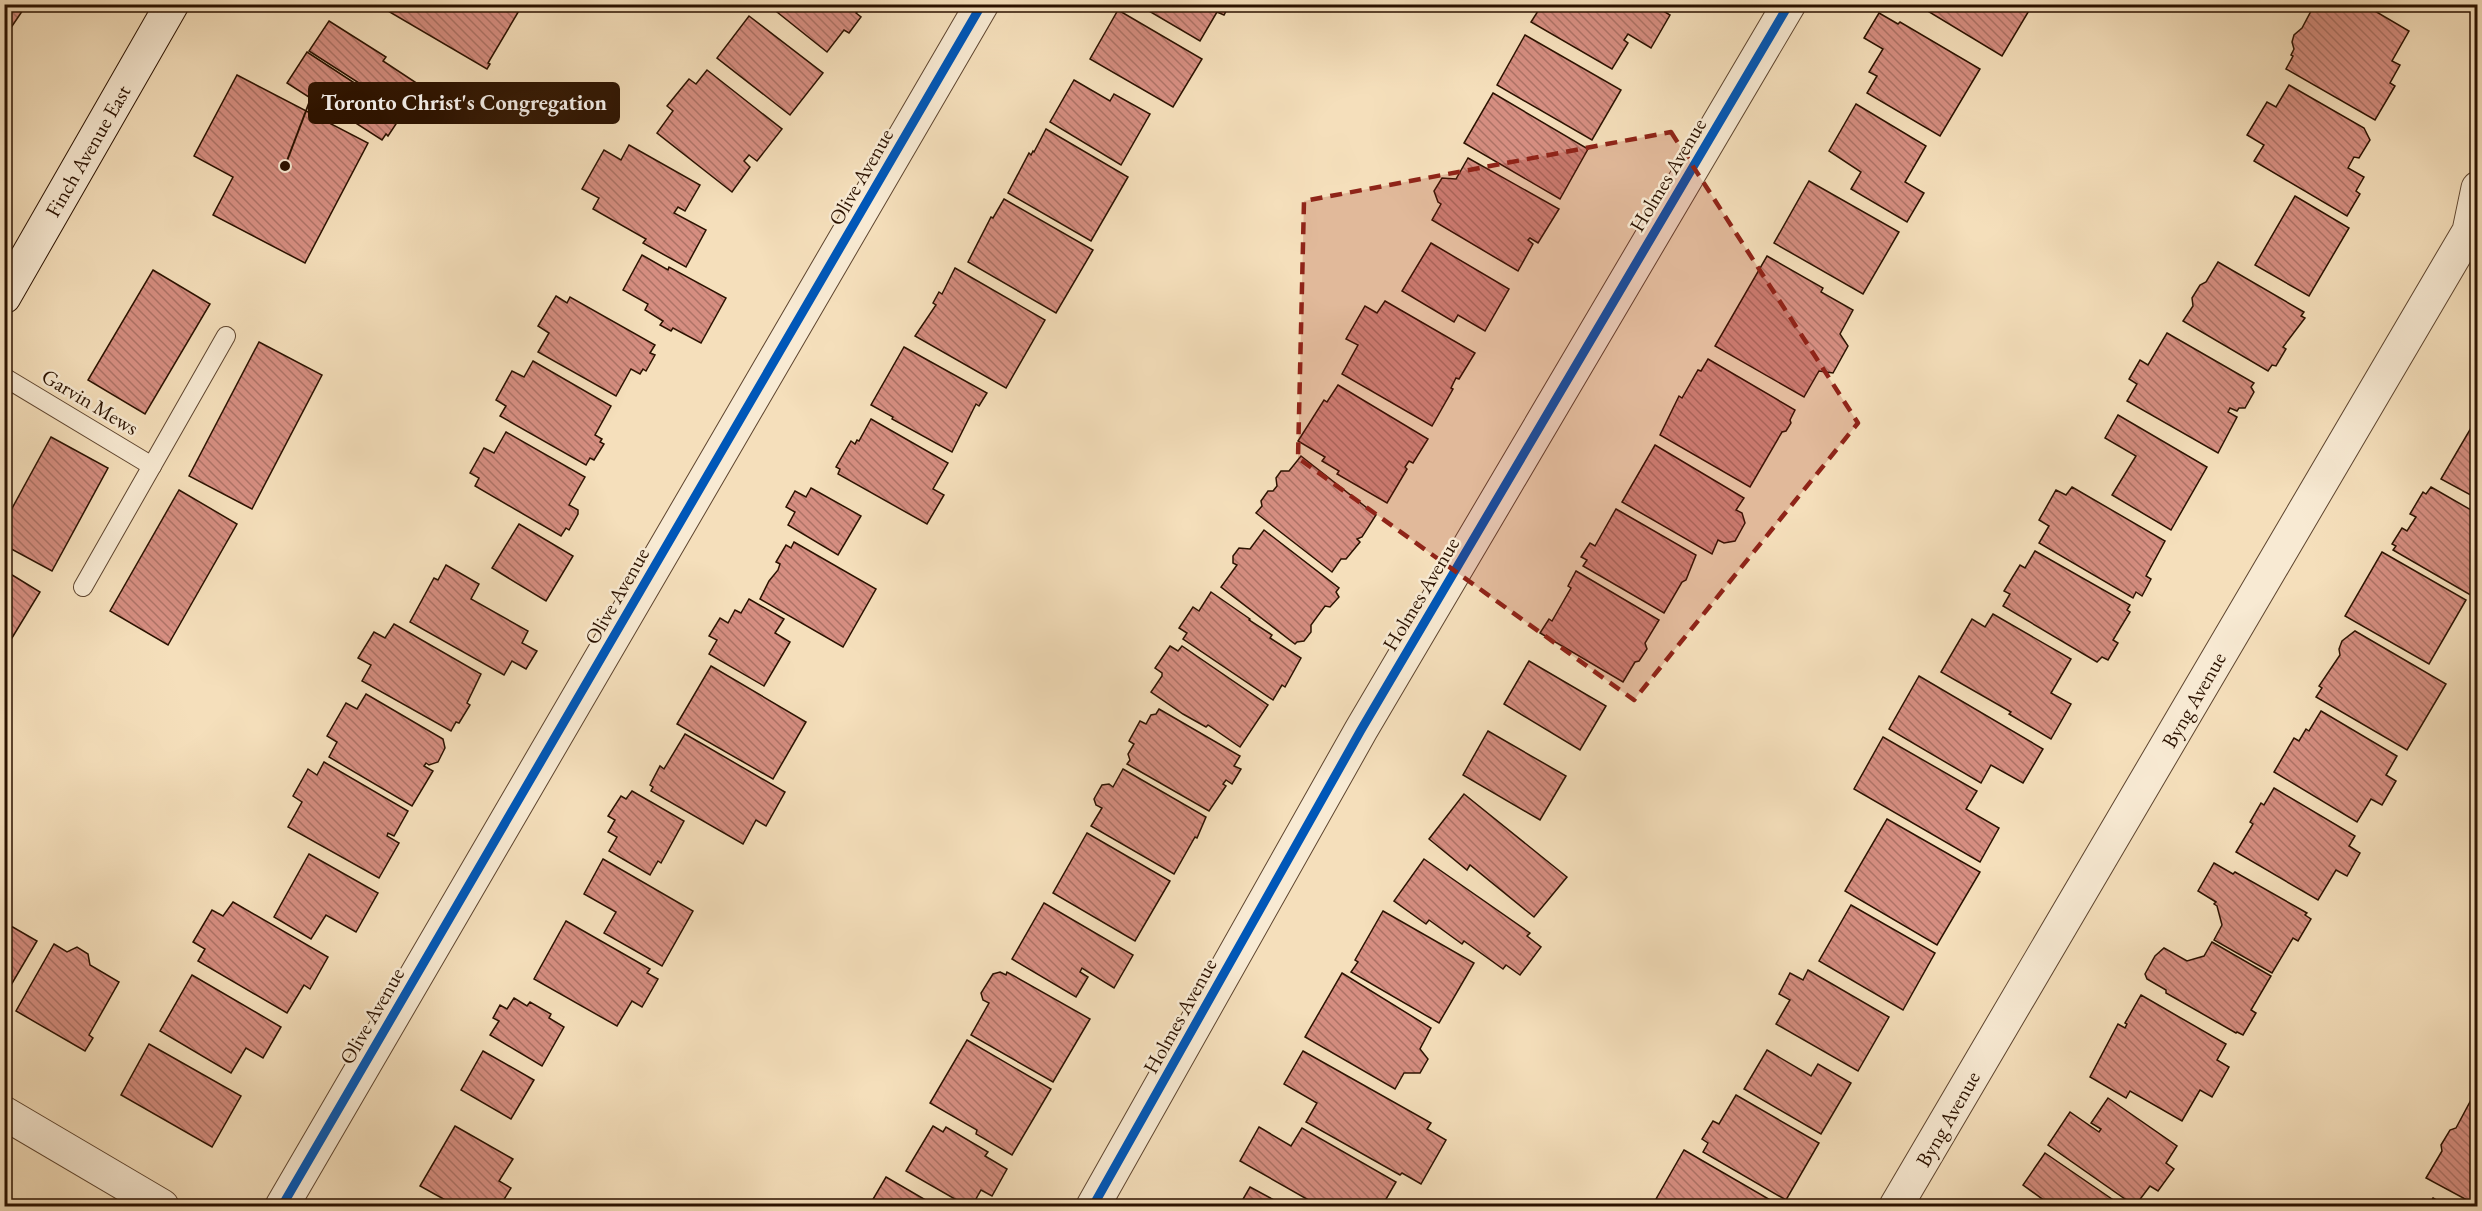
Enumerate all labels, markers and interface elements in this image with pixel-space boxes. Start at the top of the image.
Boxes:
street label: Finch Avenue East [39,80,136,222]
callout: Toronto Christ's Congregation [309,83,619,123]
text: Toronto Christ's Congregation [321,88,607,117]
street label: Holmes Avenue [1623,113,1712,237]
street label: Olive Avenue [822,123,899,230]
street label: Garvin Mews [37,362,144,441]
street label: Holmes Avenue [1376,532,1465,656]
street label: Olive Avenue [578,542,655,649]
street label: Byng Avenue [2155,647,2232,752]
street label: Holmes Avenue [1137,953,1222,1078]
street label: Olive Avenue [333,962,410,1069]
street label: Byng Avenue [1909,1066,1986,1171]

